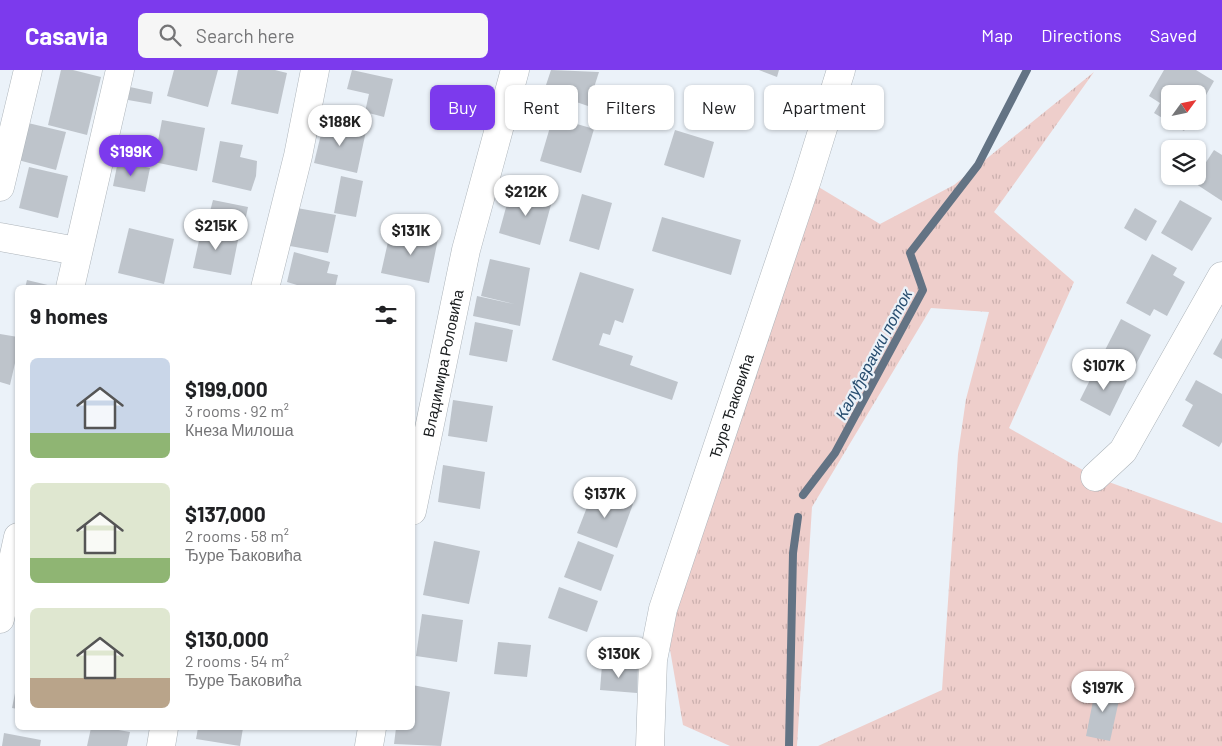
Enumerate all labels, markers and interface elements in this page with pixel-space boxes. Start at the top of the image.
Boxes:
search box [138,13,488,58]
text: Casavia [25,21,108,50]
icon: search [156,21,184,49]
text: Search here [196,24,295,47]
text: Map [981,24,1013,46]
text: Directions [1041,24,1122,46]
text: Saved [1150,24,1197,46]
chip: Buy [430,85,495,130]
chip: Rent [505,85,578,130]
chip: Filters [588,85,674,130]
chip: New [684,85,754,130]
chip: Apartment [764,85,884,130]
north arrow [1161,85,1206,130]
map controls [1161,85,1206,185]
pin: $188K [305,104,375,147]
text: $188K [319,111,361,130]
pin: $199K [96,134,166,177]
button: layers [1161,140,1206,185]
text: $199K [110,141,152,160]
pin: $212K [491,174,561,217]
text: $212K [505,181,547,200]
pin: $215K [181,208,251,251]
pin: $131K [376,214,446,256]
text: $215K [195,215,237,234]
text: $131K [391,220,431,239]
water label: Калуђерачки поток [831,284,916,422]
street label: Владимира Роловића [419,287,467,439]
icon: filters [372,301,400,329]
text: 9 homes [30,303,108,328]
pin: $107K [1069,348,1139,391]
street label: Ђуре Ђаковића [705,351,757,461]
text: $107K [1083,355,1125,374]
text: $199,000 [185,376,268,401]
icon: home [70,378,130,438]
text: 3 rooms · 92 m² [185,401,289,420]
text: Кнеза Милоша [185,420,294,439]
pin: $137K [570,476,640,519]
text: $137K [584,483,626,502]
text: $137,000 [185,501,266,526]
icon: home [70,503,130,563]
text: 2 rooms · 58 m² [185,526,289,545]
text: Ђуре Ђаковића [185,545,302,564]
text: $130,000 [185,626,269,651]
icon: home [70,628,130,688]
pin: $130K [584,636,654,679]
text: $130K [598,643,640,662]
text: 2 rooms · 54 m² [185,651,289,670]
text: Ђуре Ђаковића [185,670,302,689]
pin: $197K [1068,670,1138,713]
text: $197K [1082,677,1124,696]

